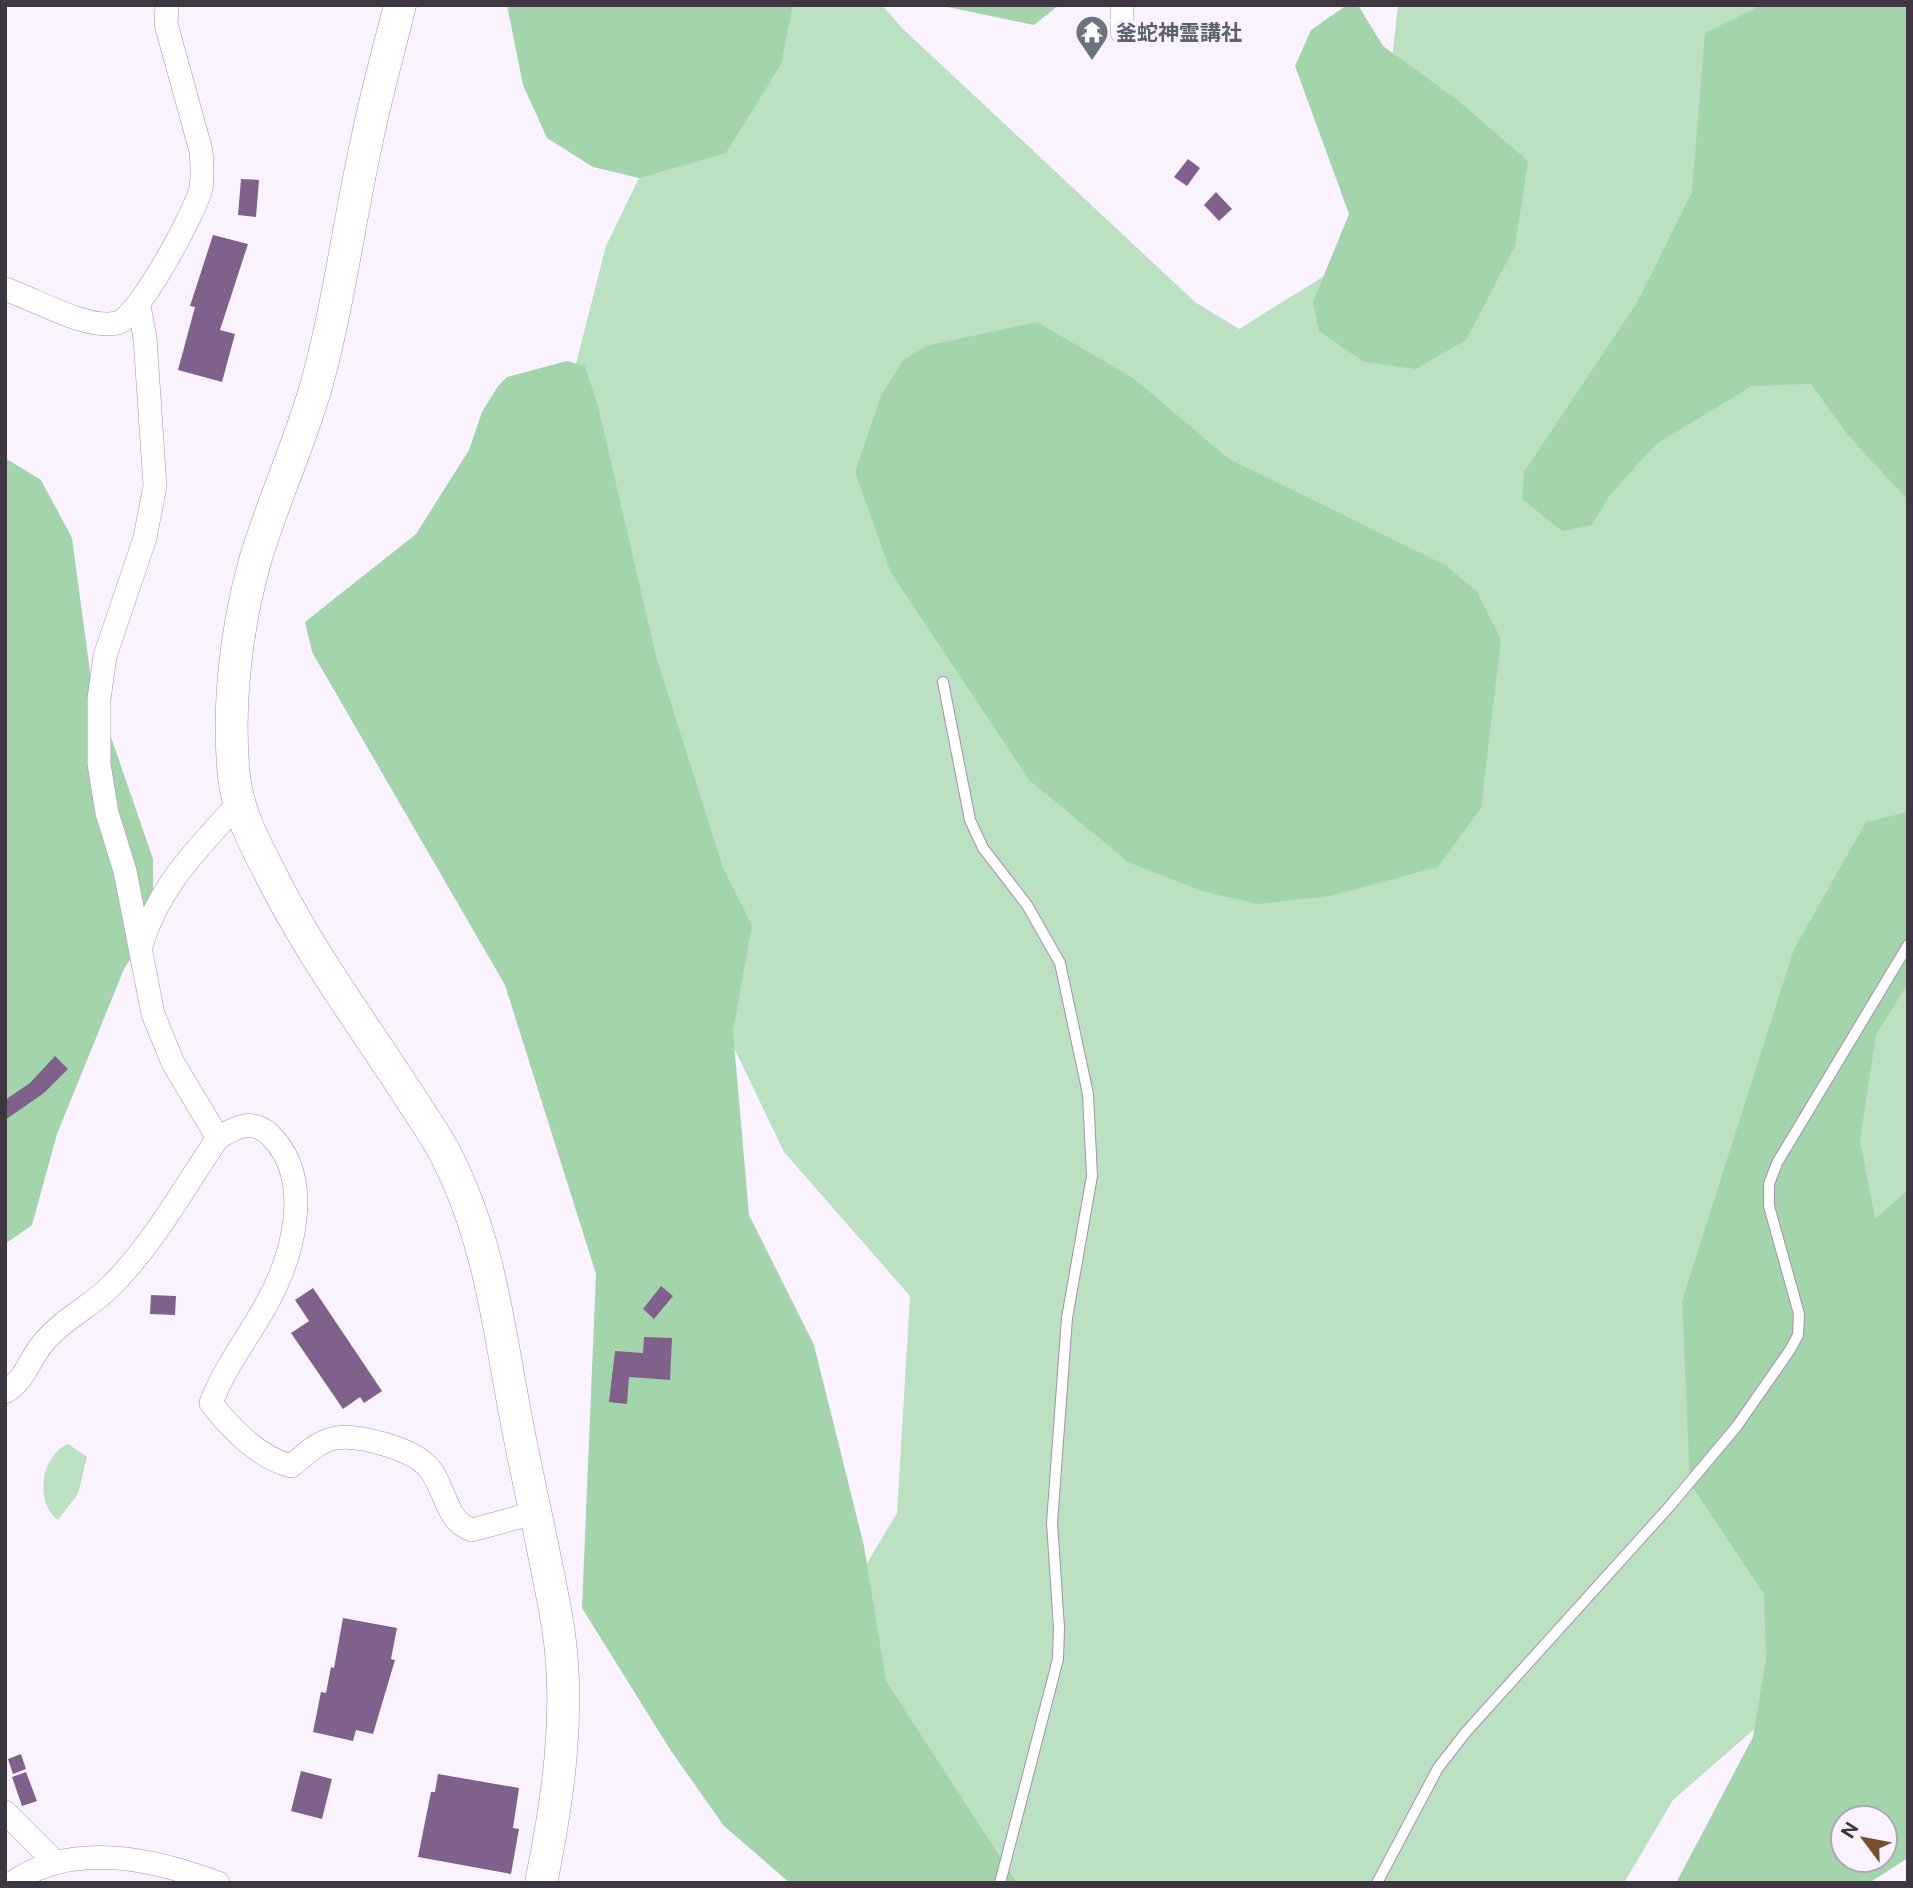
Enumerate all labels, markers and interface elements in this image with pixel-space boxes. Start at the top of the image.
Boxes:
temple icon: 釜蛇神霊講社 [1073,13,1111,62]
place label: 釜蛇神霊講社 [1116,20,1242,45]
north arrow [1829,1804,1899,1874]
text: N [1836,1818,1863,1842]

